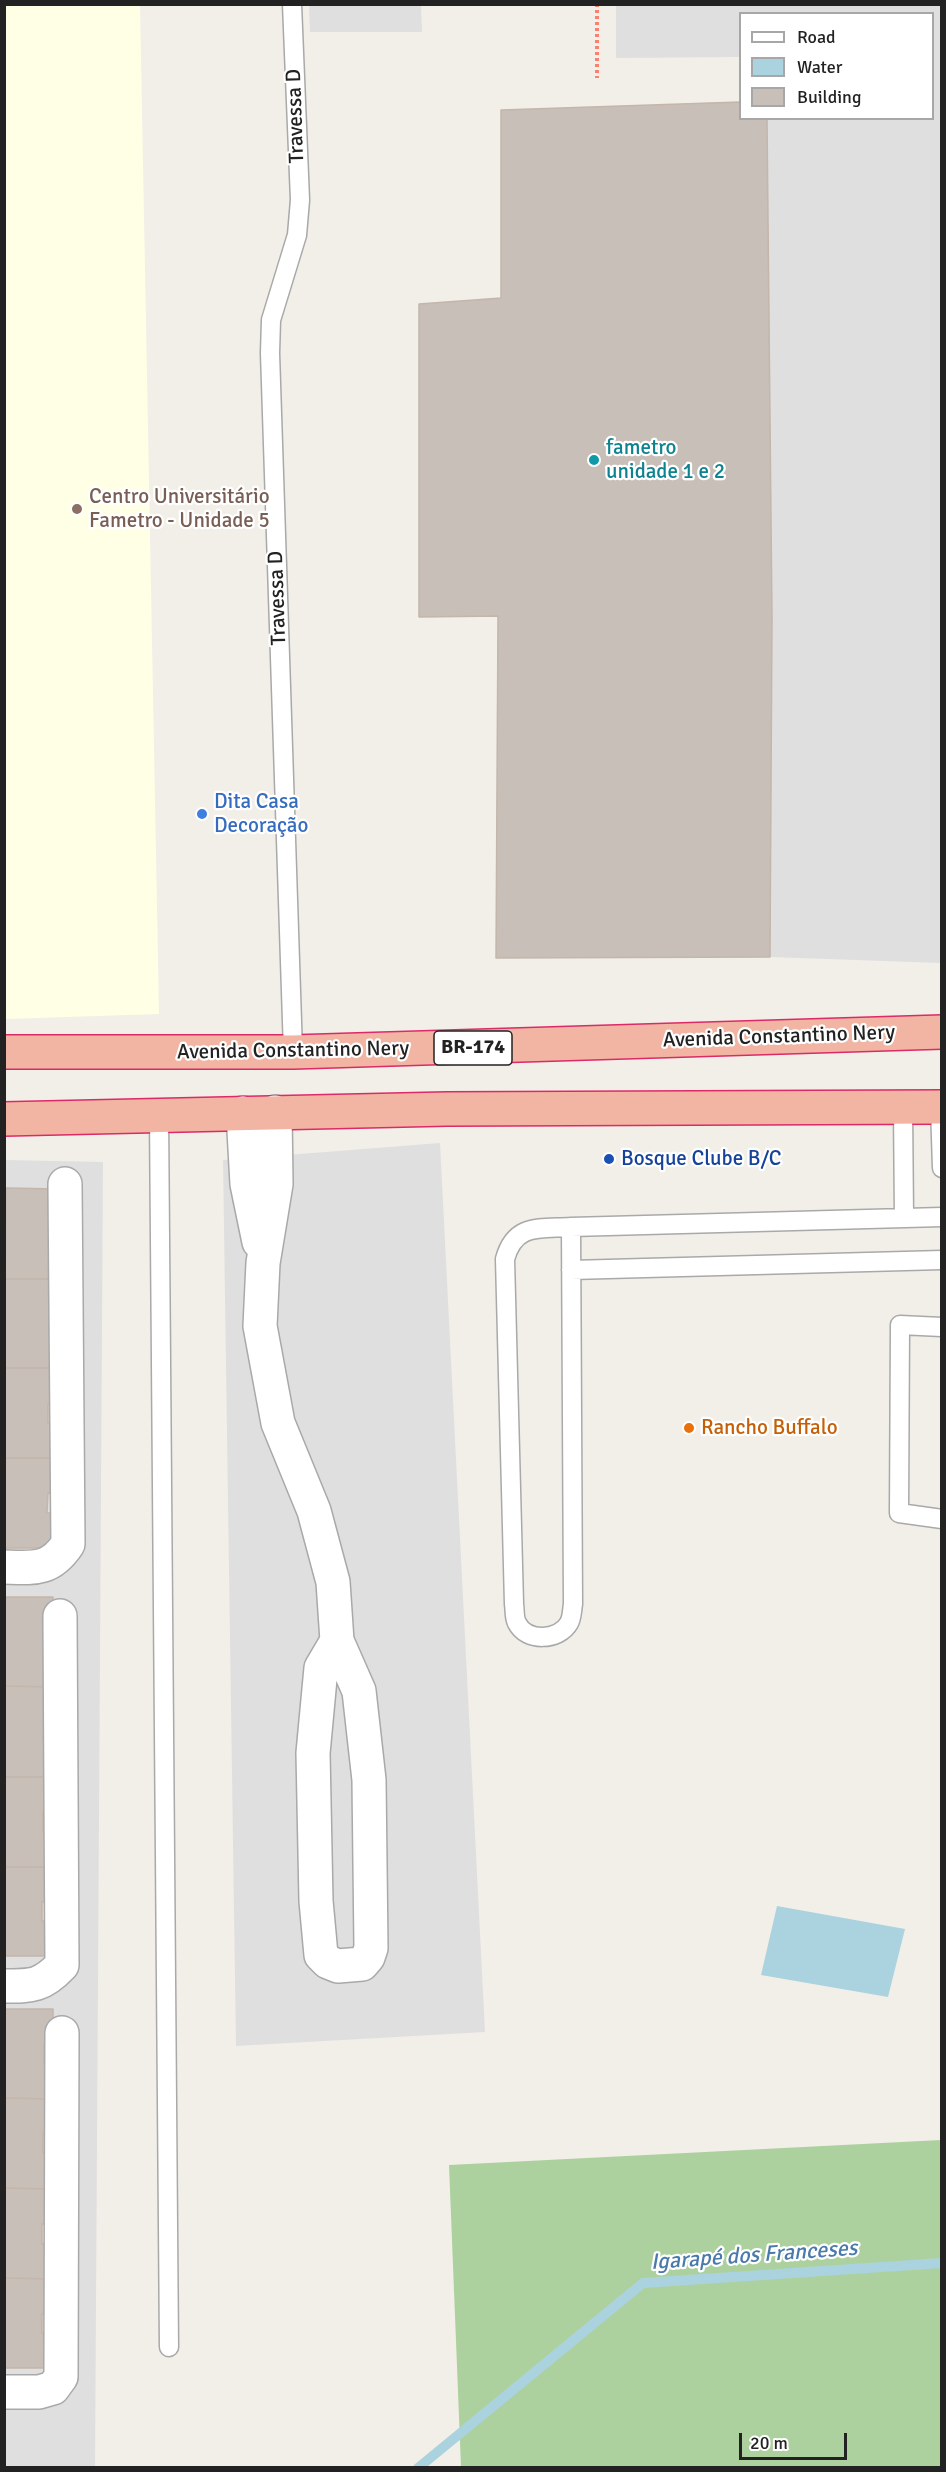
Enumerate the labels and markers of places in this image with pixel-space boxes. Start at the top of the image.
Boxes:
place label: fametro unidade 1 e 2 [606,435,725,485]
marker: fametro unidade 1 e 2 [587,453,601,467]
place label: Centro Universitário Fametro - Unidade 5 [89,484,270,534]
marker: Centro Universitário Fametro - Unidade 5 [70,502,84,516]
place label: Dita Casa Decoração [214,789,308,839]
marker: Dita Casa Decoração [195,807,209,821]
place label: Bosque Clube B/C [621,1146,781,1172]
marker: Bosque Clube B/C [602,1152,616,1166]
place label: Rancho Buffalo [701,1415,838,1441]
marker: Rancho Buffalo [682,1421,696,1435]

